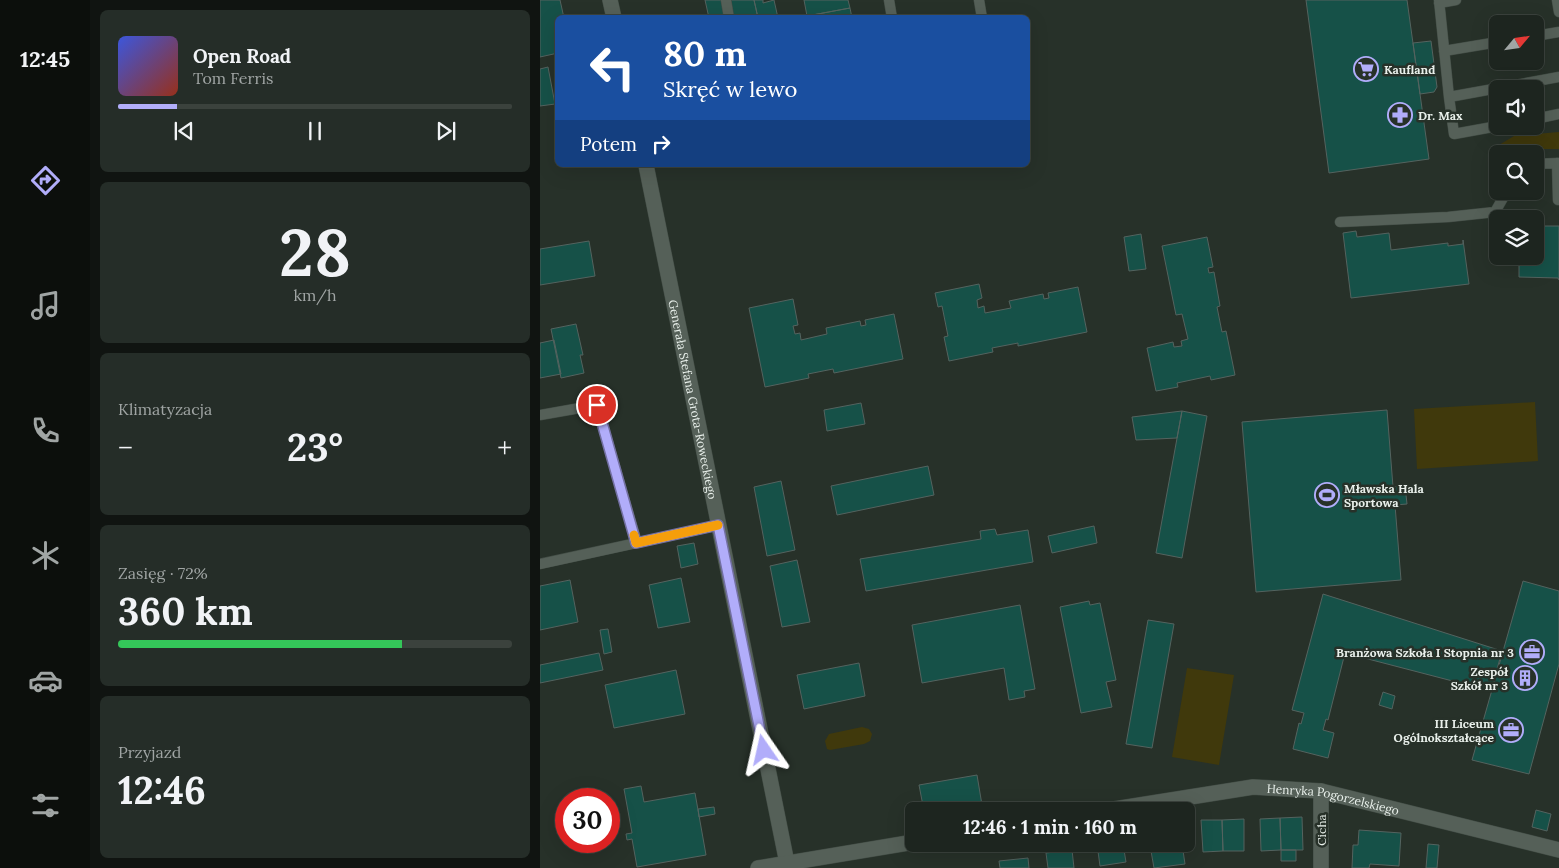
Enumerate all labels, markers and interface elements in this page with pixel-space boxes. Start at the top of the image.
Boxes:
north arrow [1489,15,1544,70]
map controls [1489,15,1544,265]
text: 80 m [663,31,747,76]
icon: left [580,35,645,100]
text: Open Road [193,44,291,68]
text: 12:45 [20,45,70,73]
supermarket icon: Kaufland [1353,56,1379,82]
place label: Kaufland [1384,62,1435,77]
text: Tom Ferris [193,68,273,88]
text: Skręć w lewo [663,75,797,103]
button: sound [1489,80,1544,135]
pharmacy icon: Dr. Max [1387,102,1413,128]
place label: Dr. Max [1418,108,1463,123]
icon: previous [170,117,198,145]
icon: pause [301,117,329,145]
icon: next [432,117,460,145]
icon: right [647,130,675,158]
text: Potem [580,132,637,156]
button: search [1489,145,1544,200]
icon: directions [28,163,63,198]
button: layers [1489,210,1544,265]
text: 28 [279,211,351,294]
text: km/h [293,285,337,305]
icon: music [28,288,63,323]
street label: Generała Stefana Grota-Roweckiego [666,298,721,500]
pin [576,384,618,426]
icon: arrive [583,391,611,419]
text: Klimatyzacja [118,399,212,419]
icon: phone [28,413,63,448]
text: 23° [287,423,343,471]
text: − [118,430,133,466]
text: + [497,430,512,466]
place label: Mławska Hala Sportowa [1344,481,1424,510]
sports icon: Mławska Hala Sportowa [1314,482,1340,508]
icon: climate [28,538,63,573]
text: Zasięg · 72% [118,563,208,583]
text: 360 km [118,587,253,635]
office icon: Branżowa Szkoła I Stopnia nr 3 [1519,639,1545,665]
place label: Branżowa Szkoła I Stopnia nr 3 [1336,645,1514,660]
icon: car [28,663,63,698]
place label: Zespół Szkół nr 3 [1451,664,1509,693]
building icon: Zespół Szkół nr 3 [1512,665,1538,691]
place label: III Liceum Ogólnokształcące [1393,716,1495,745]
office icon: III Liceum Ogólnokształcące [1498,717,1524,743]
position arrow [737,723,789,775]
text: Przyjazd [118,742,181,762]
text: 12:46 [118,766,206,814]
street label: Henryka Pogorzelskiego [1266,780,1401,818]
icon: filters [28,788,63,823]
speed limit sign: 30 [555,788,620,853]
street label: Cicha [1314,814,1329,846]
text: 12:46 · 1 min · 160 m [963,815,1137,839]

